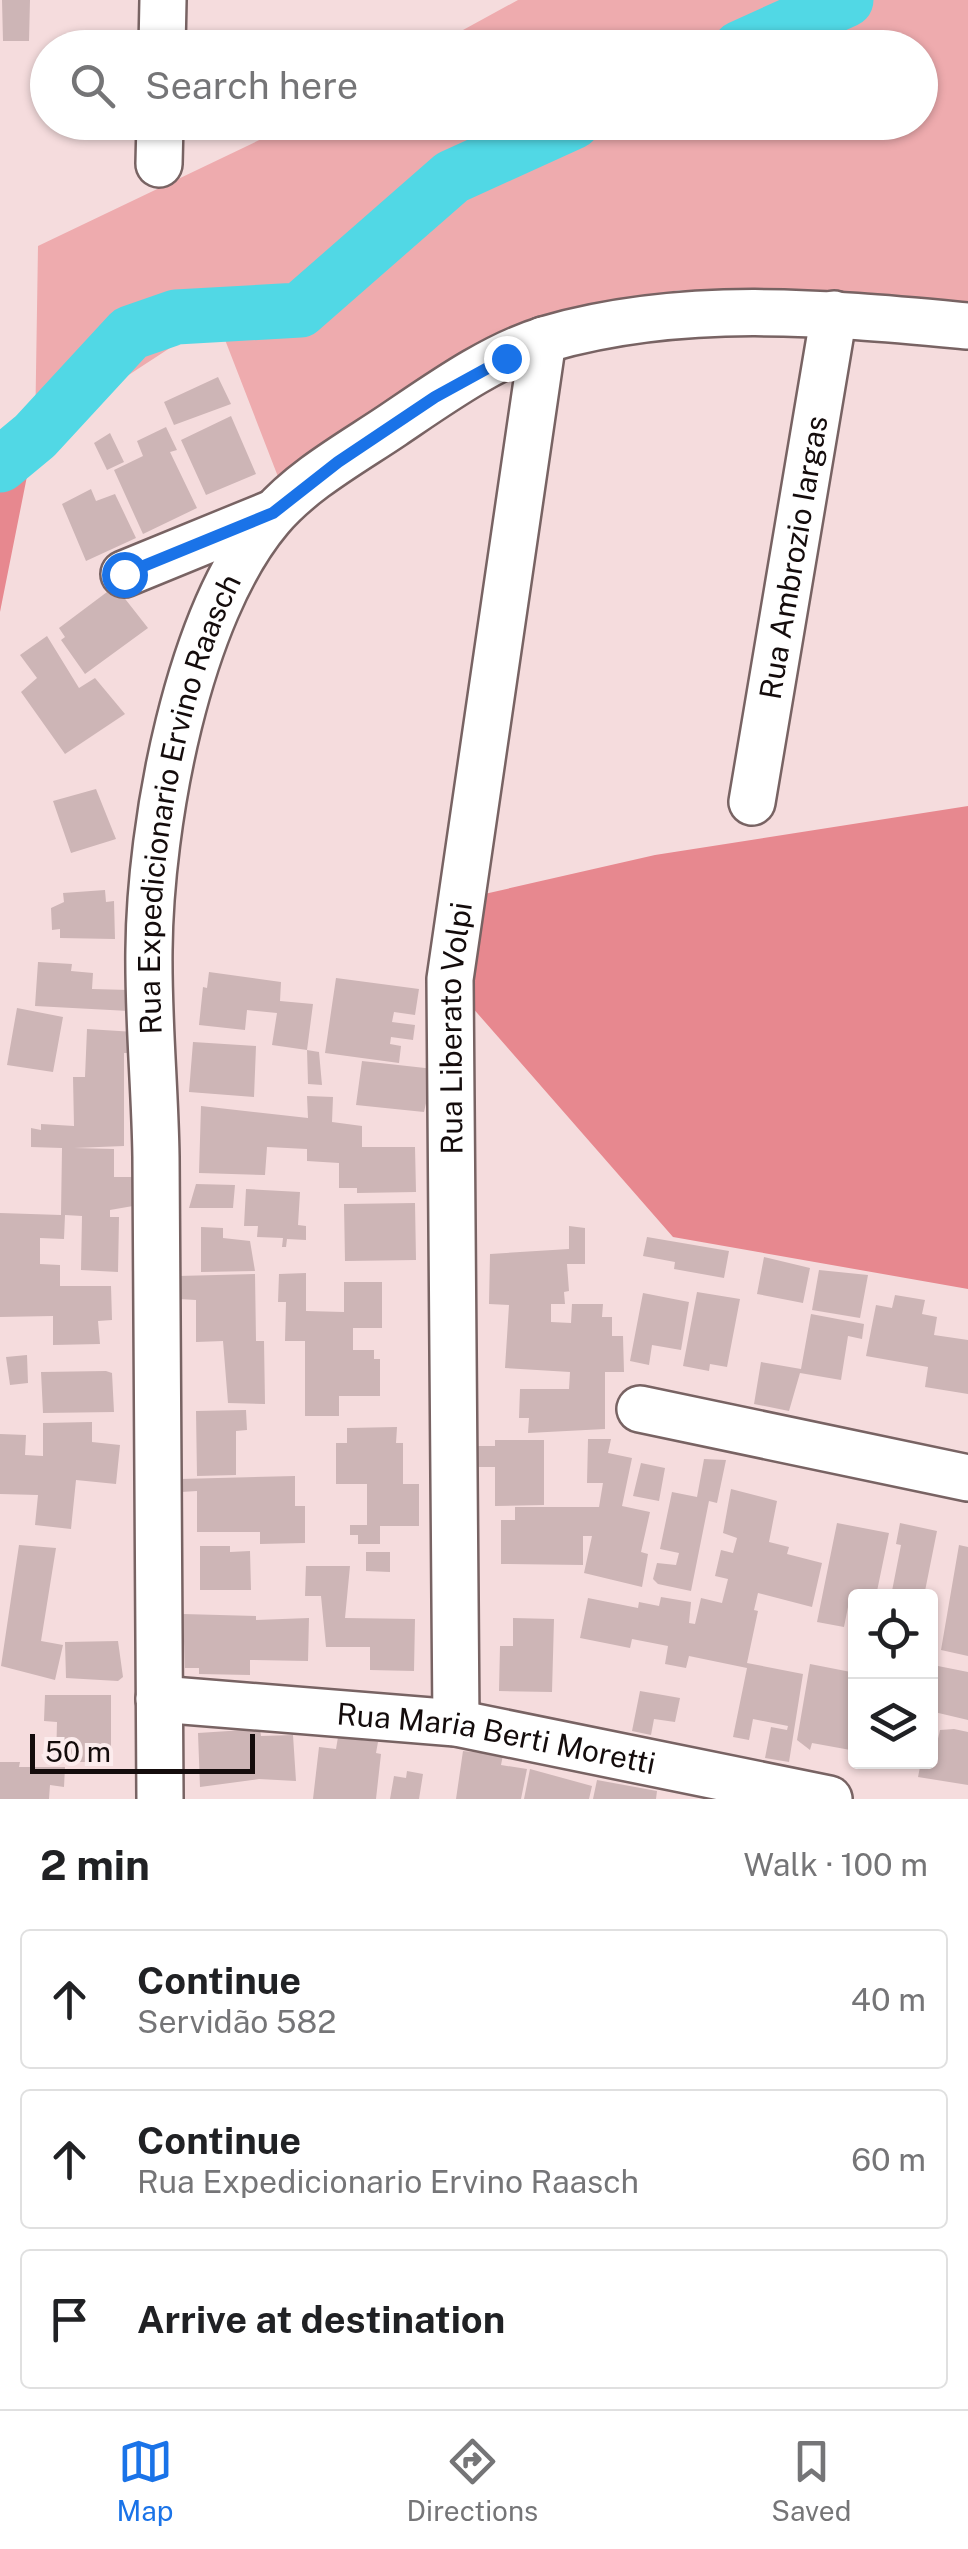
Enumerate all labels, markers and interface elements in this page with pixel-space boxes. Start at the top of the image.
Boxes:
search box [30,30,938,140]
icon: search [65,58,120,113]
text: Search here [145,63,358,108]
route end [484,336,530,382]
street label: Rua Ambrozio Iargas [752,413,835,702]
route start [102,552,148,598]
street label: Rua Expedicionario Ervino Raasch [131,568,248,1035]
street label: Rua Liberato Volpi [432,900,479,1155]
map controls [848,1589,938,1769]
button: locate [848,1589,938,1679]
button: layers [848,1679,938,1769]
street label: Rua Maria Berti Moretti [336,1695,659,1781]
scale bar [30,1729,255,1774]
text: 50 m [45,1735,111,1768]
text: 2 min [40,1840,150,1889]
text: Walk · 100 m [744,1846,928,1883]
text: Continue [137,1958,301,2003]
icon: ahead [42,1972,97,2027]
text: 40 m [851,1981,926,2018]
text: Servidão 582 [137,2003,336,2040]
text: Continue [137,2118,301,2163]
icon: ahead [42,2132,97,2187]
text: 60 m [851,2141,926,2178]
text: Rua Expedicionario Ervino Raasch [137,2163,639,2200]
icon: arrive [42,2292,97,2347]
text: Arrive at destination [137,2297,505,2342]
tab: Map [117,2434,173,2527]
tab: Directions [407,2434,538,2527]
tab: Saved [771,2434,851,2527]

